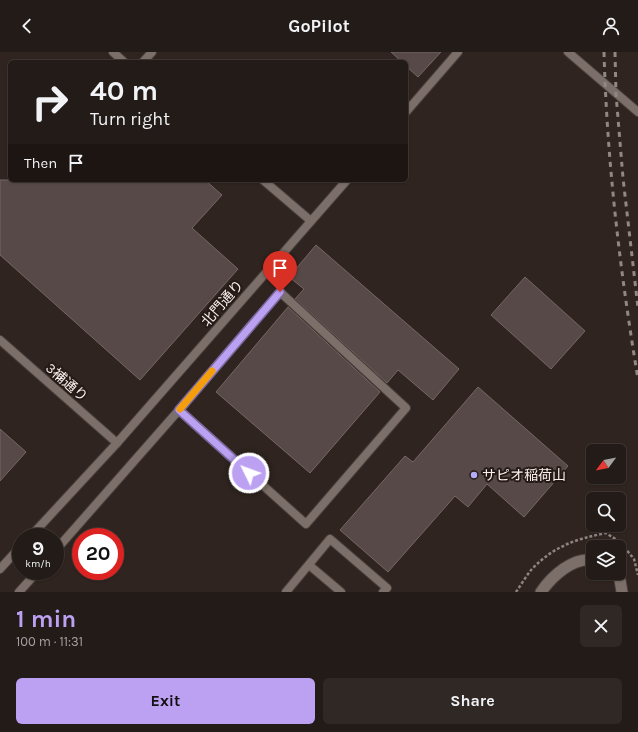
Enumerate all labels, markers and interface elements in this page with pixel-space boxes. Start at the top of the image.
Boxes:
icon: back [16,15,38,37]
text: GoPilot [288,15,350,37]
icon: person [600,15,622,37]
text: 40 m [90,74,158,107]
icon: right [24,76,76,128]
text: Turn right [90,108,170,130]
icon: arrive [65,152,87,174]
text: Then [24,154,57,172]
pin [263,251,297,292]
icon: arrive [269,257,291,279]
street label: 北門通り [198,277,247,330]
street label: 3補通り [42,359,91,405]
north arrow [586,444,626,484]
map controls [586,444,626,580]
position arrow [228,452,270,494]
place label: サピオ稲荷山 [482,467,566,484]
marker: サピオ稲荷山 [469,470,479,480]
button: search [586,492,626,532]
speed limit sign: 20 [72,528,124,580]
text: 9 [32,537,44,560]
button: layers [586,540,626,580]
text: km/h [25,558,51,570]
text: 1 min [16,605,76,633]
button: close [580,605,622,647]
text: 100 m · 11:31 [16,634,83,649]
button: Exit [16,678,315,724]
button: Share [323,678,622,724]

